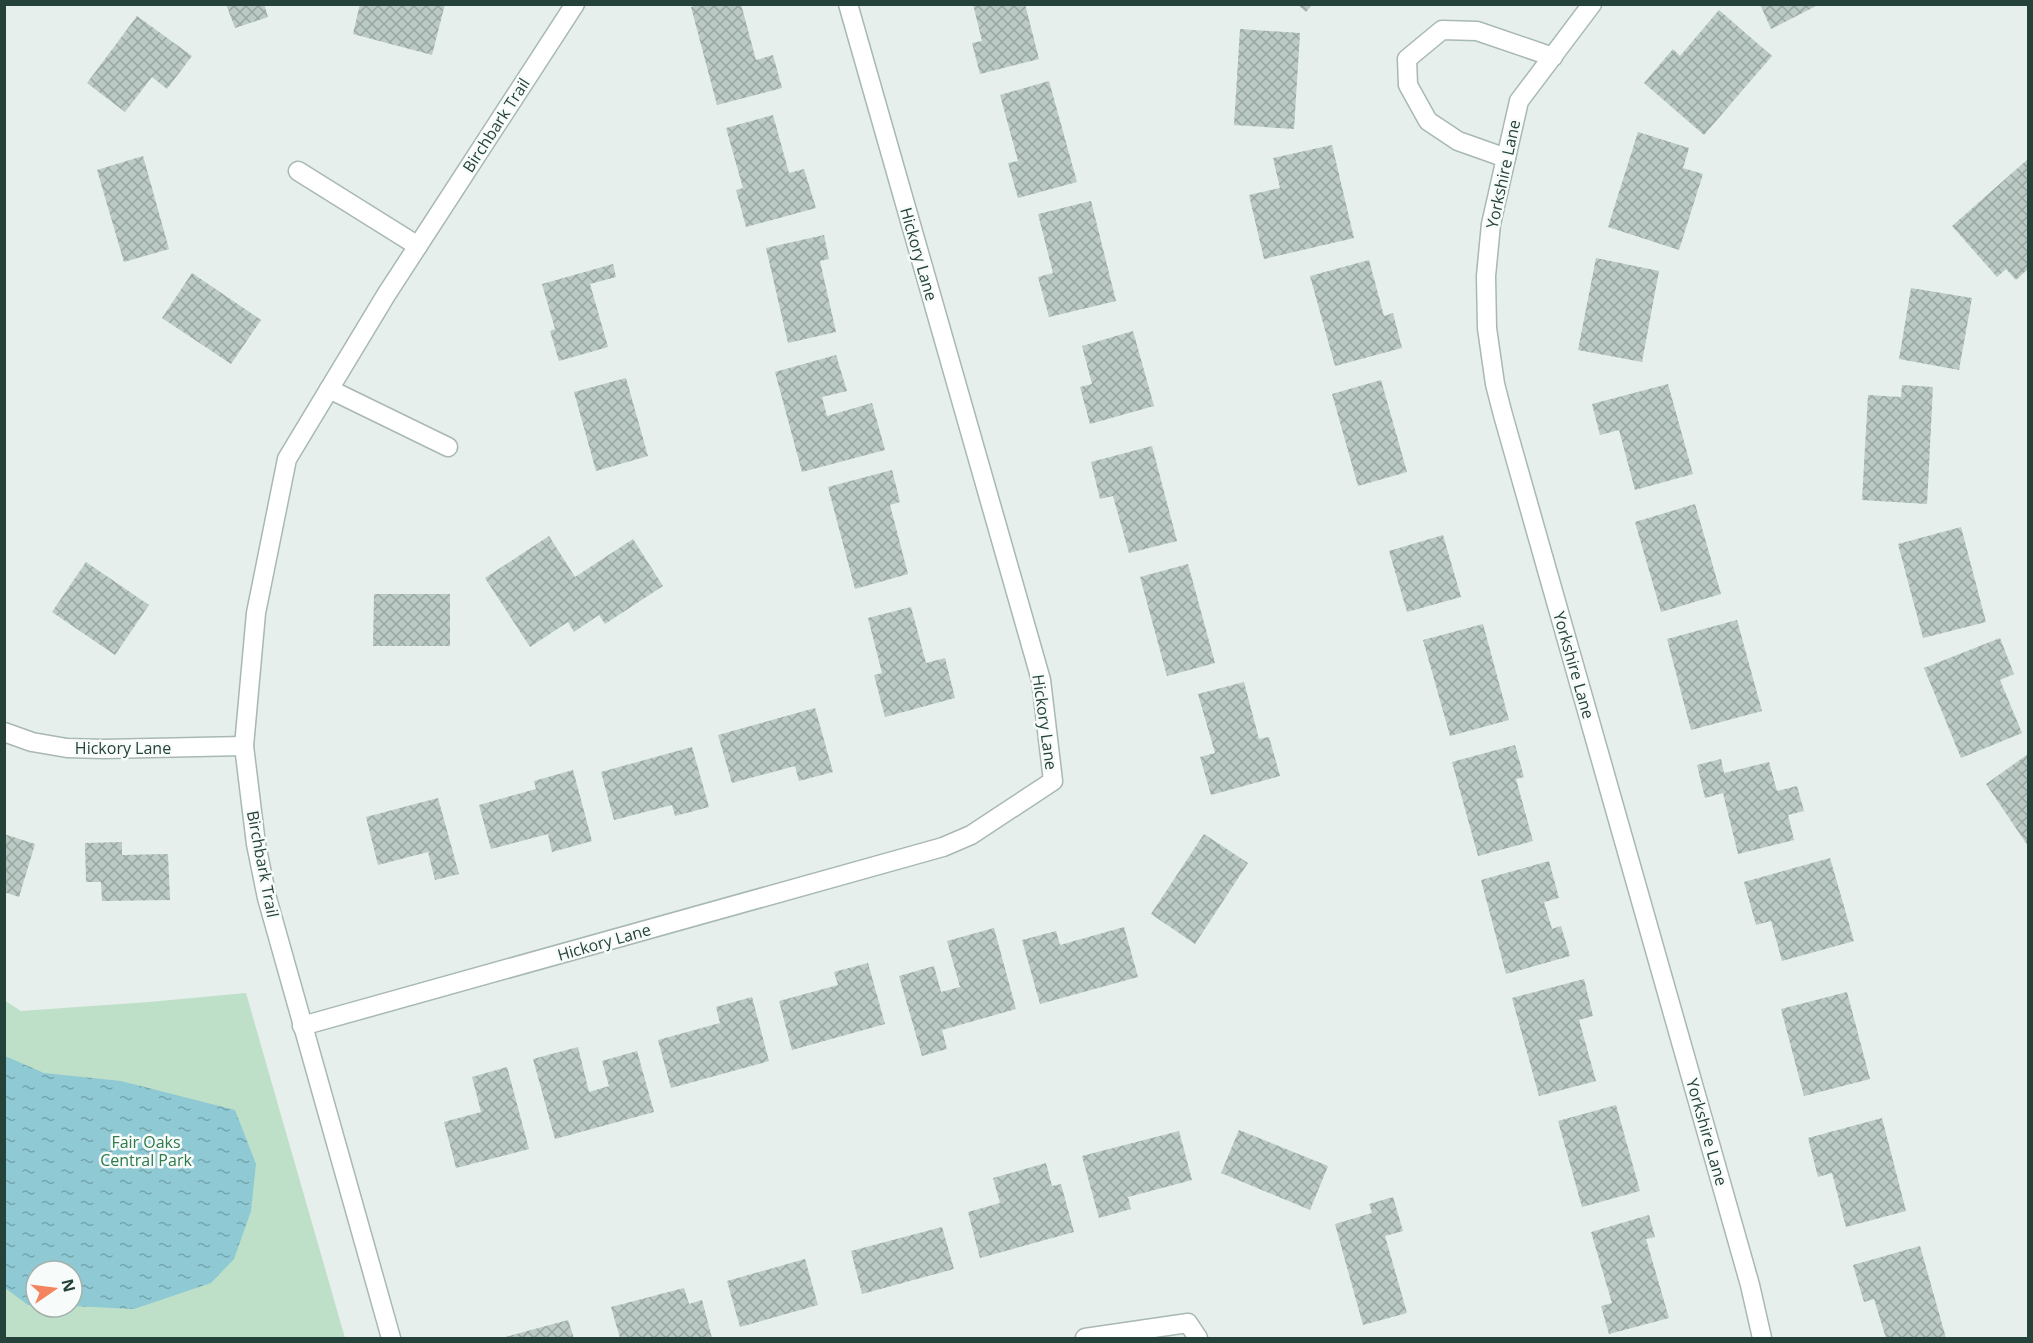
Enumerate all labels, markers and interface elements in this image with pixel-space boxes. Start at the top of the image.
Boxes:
street label: Birchbark Trail [457,74,535,176]
street label: Yorkshire Lane [1481,118,1525,230]
street label: Hickory Lane [895,205,943,303]
street label: Yorkshire Lane [1548,609,1600,721]
street label: Hickory Lane [1027,673,1063,771]
street label: Hickory Lane [75,737,171,759]
street label: Birchbark Trail [242,809,284,919]
street label: Hickory Lane [555,918,653,966]
street label: Yorkshire Lane [1681,1076,1733,1188]
park label: Fair Oaks Central Park [100,1131,192,1171]
north arrow [24,1259,84,1319]
text: N [56,1276,81,1294]

